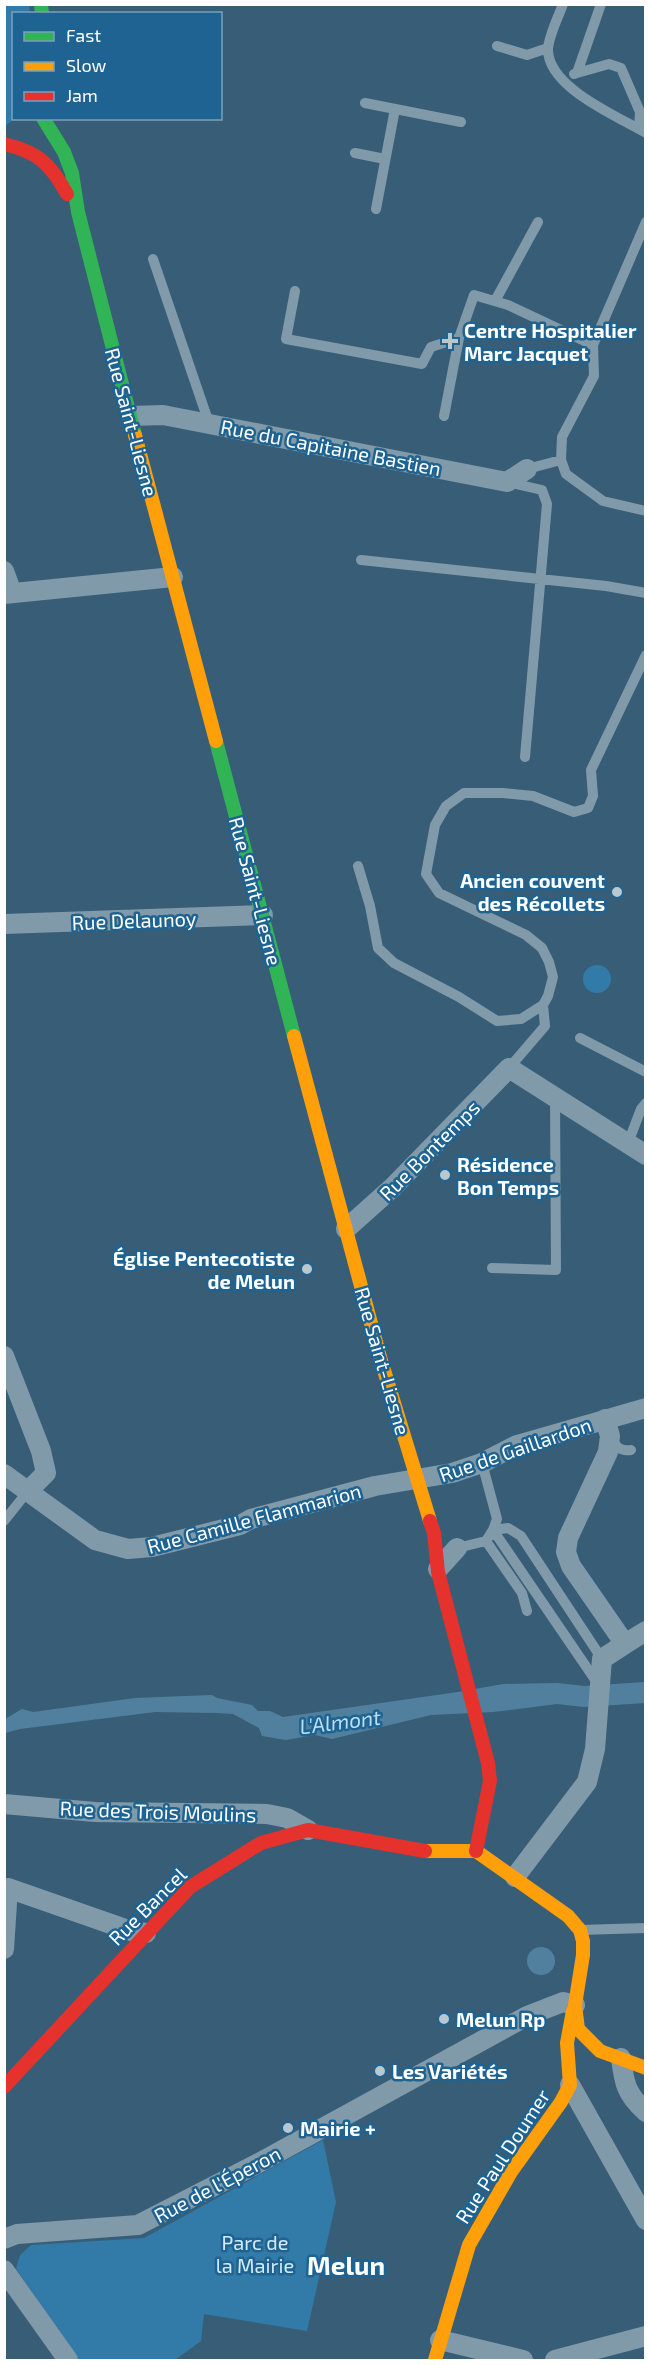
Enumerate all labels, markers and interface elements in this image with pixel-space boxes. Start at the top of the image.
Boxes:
legend [12,12,222,120]
text: Fast [66,24,101,46]
text: Slow [66,54,107,76]
text: Jam [66,84,98,106]
place label: Centre Hospitalier Marc Jacquet [464,318,637,365]
marker: Centre Hospitalier Marc Jacquet [441,332,459,350]
street label: Rue Saint-Liesne [101,345,163,499]
street label: Rue du Capitaine Bastien [219,414,443,480]
street label: Rue Saint-Liesne [225,814,287,968]
place label: Ancien couvent des Récollets [460,868,605,915]
marker: Ancien couvent des Récollets [610,885,624,899]
street label: Rue Delaunoy [71,906,197,934]
street label: Rue Bontemps [374,1095,484,1205]
place label: Résidence Bon Temps [457,1152,559,1199]
marker: Résidence Bon Temps [438,1168,452,1182]
place label: Église Pentecotiste de Melun [113,1246,295,1293]
marker: Église Pentecotiste de Melun [300,1262,314,1276]
street label: Rue Saint-Liesne [350,1284,416,1438]
street label: Rue de Gaillardon [436,1412,594,1486]
street label: Rue Camille Flammarion [144,1478,364,1558]
water label: L'Almont [298,1704,382,1738]
street label: Rue des Trois Moulins [59,1796,257,1826]
street label: Rue Bancel [103,1862,191,1950]
place label: Melun Rp [456,2007,545,2031]
marker: Melun Rp [437,2012,451,2026]
place label: Les Variétés [392,2059,508,2083]
marker: Les Variétés [373,2064,387,2078]
street label: Rue Paul Doumer [450,2084,554,2228]
place label: Mairie + [300,2116,376,2140]
marker: Mairie + [281,2121,295,2135]
street label: Rue de l'Éperon [150,2141,284,2227]
park label: Parc de la Mairie [216,2230,294,2277]
district label: Melun [307,2249,385,2280]

